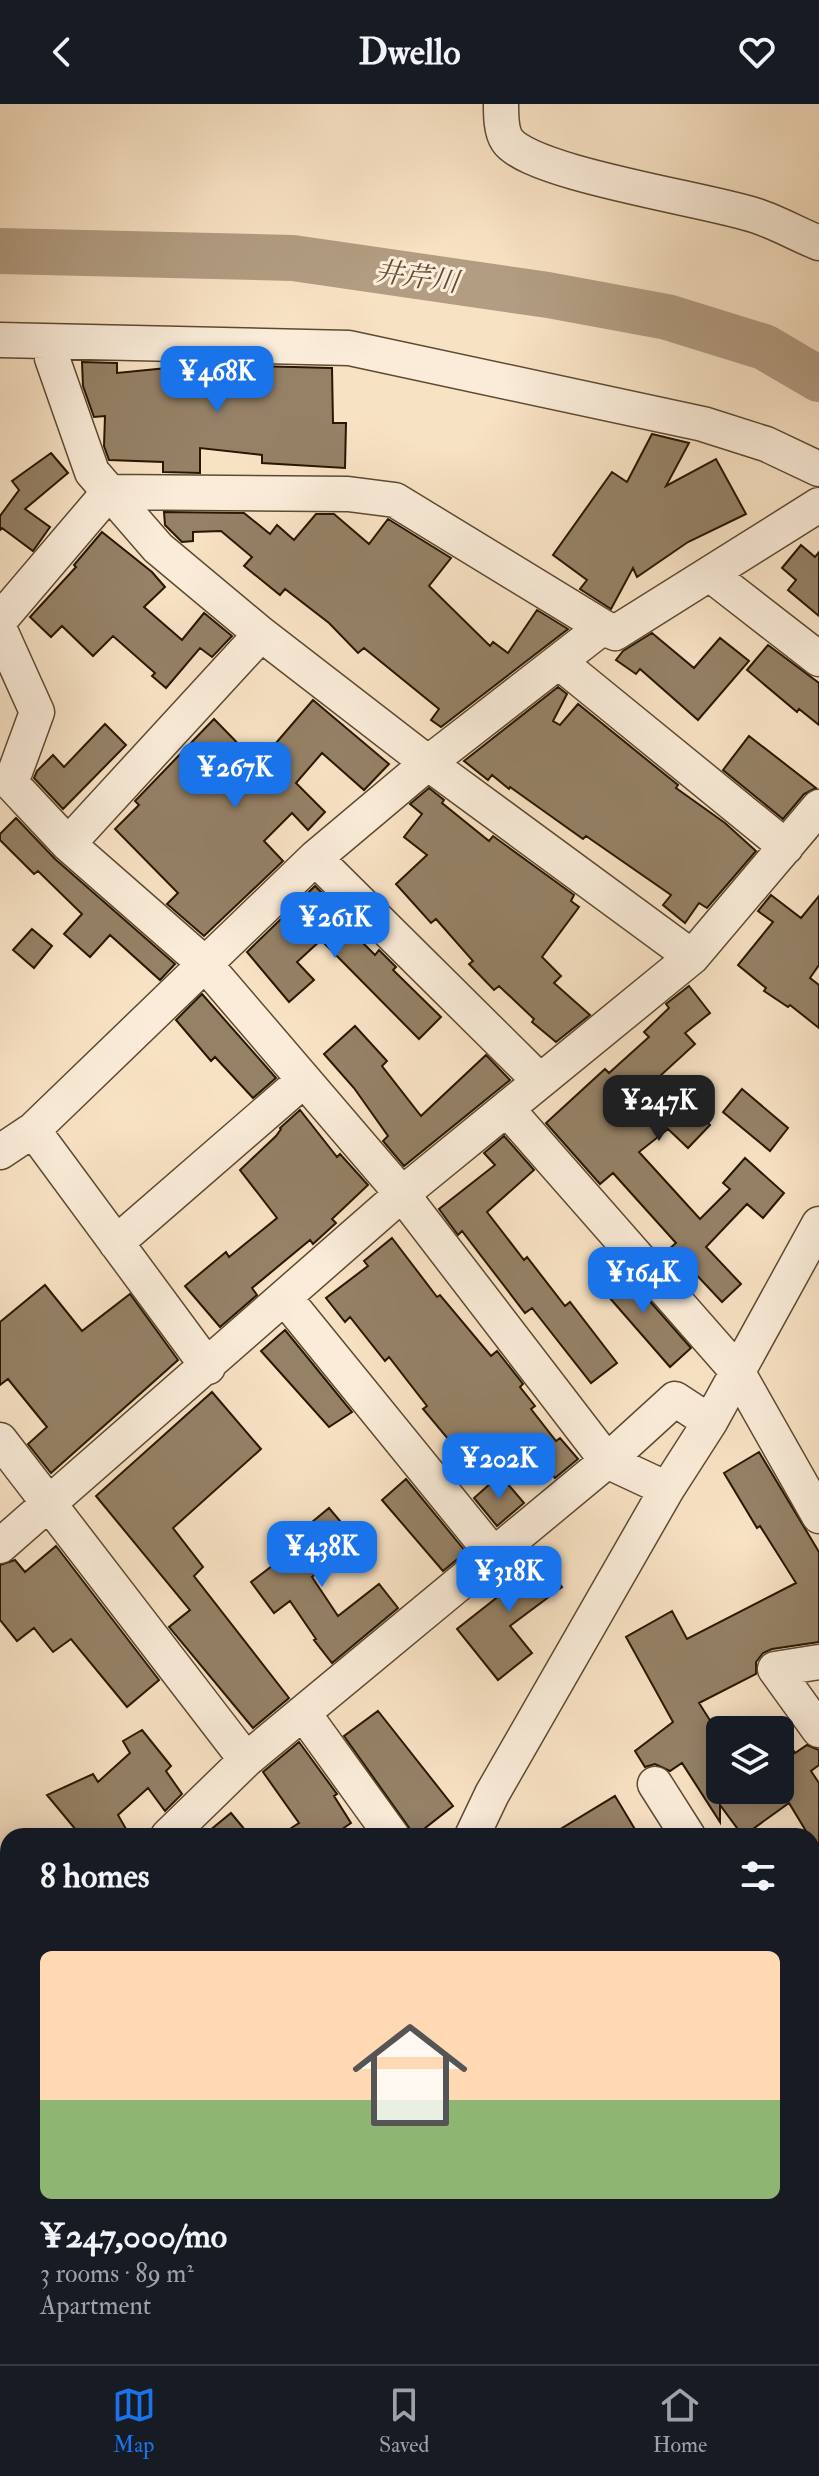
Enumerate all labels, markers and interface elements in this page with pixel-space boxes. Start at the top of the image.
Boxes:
icon: back [40,30,84,74]
text: Dwello [359,30,460,75]
icon: heart [735,30,779,74]
water label: 井芹川 [373,254,464,301]
pin: ¥468K [161,346,273,414]
text: ¥468K [178,356,256,388]
pin: ¥267K [179,742,291,810]
text: ¥267K [197,752,273,784]
pin: ¥261K [279,892,391,960]
text: ¥261K [298,902,372,934]
pin: ¥247K [603,1075,715,1143]
text: ¥247K [621,1085,697,1117]
pin: ¥164K [587,1247,699,1315]
text: ¥164K [606,1257,680,1289]
pin: ¥202K [443,1433,555,1501]
text: ¥202K [460,1443,538,1475]
pin: ¥438K [266,1521,378,1589]
text: ¥438K [285,1531,359,1563]
pin: ¥318K [453,1546,565,1614]
text: ¥318K [474,1556,544,1588]
map controls [706,1716,794,1804]
button: layers [706,1716,794,1804]
icon: filters [736,1854,780,1898]
text: 8 homes [40,1855,149,1898]
icon: home [338,2003,482,2147]
text: ¥247,000/mo [40,2215,227,2258]
text: 3 rooms · 89 m² [40,2258,194,2290]
text: Apartment [40,2290,151,2322]
tab: Map [112,2383,156,2459]
tab: Saved [379,2383,429,2459]
tab: Home [653,2383,707,2459]

